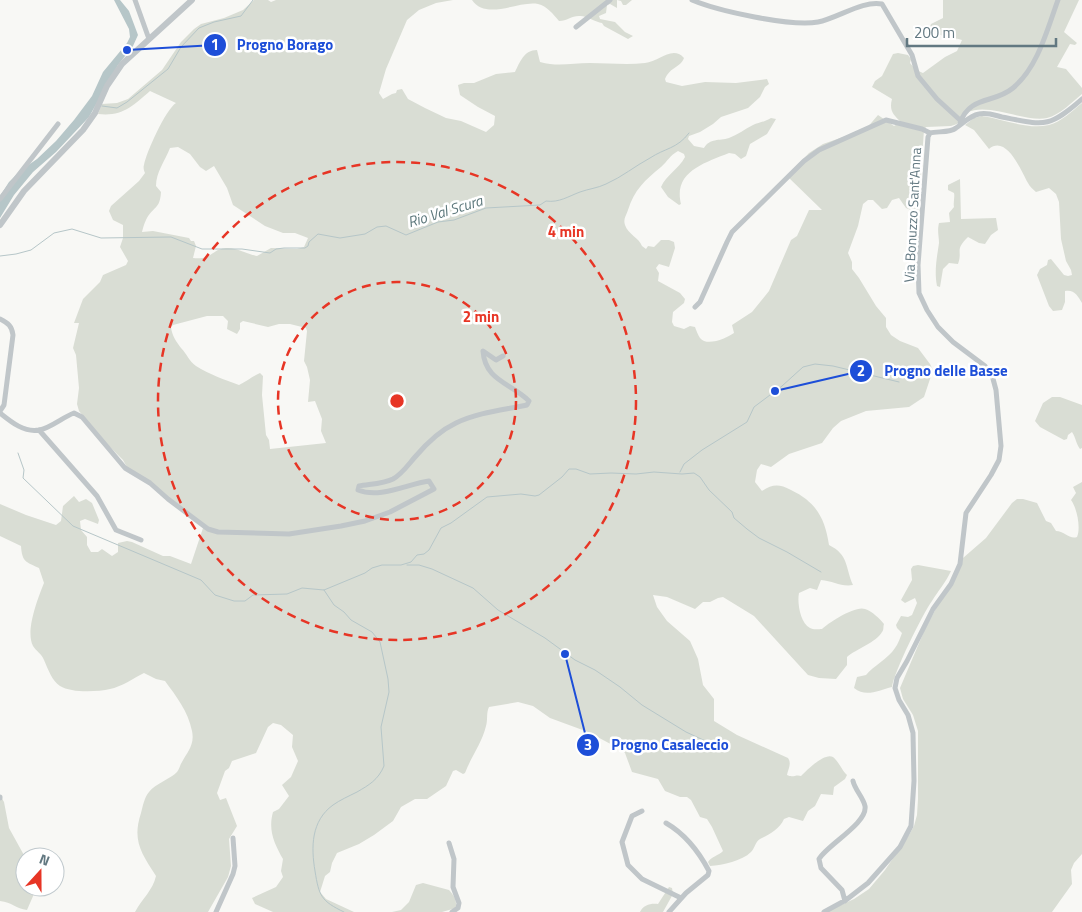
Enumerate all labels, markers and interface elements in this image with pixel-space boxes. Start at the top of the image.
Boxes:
scale bar [907,15,1056,47]
text: 200 m [914,21,955,44]
callout: Progno Borago [202,30,344,60]
text: 1 [211,33,219,56]
text: Progno Borago [237,33,333,56]
street label: Via Bonuzzo Sant'Anna [898,147,926,283]
water label: Rio Val Scura [405,188,487,233]
text: 4 min [548,220,584,243]
text: 2 min [463,305,499,328]
callout: Progno delle Basse [849,356,1017,386]
text: 2 [857,359,865,382]
text: Progno delle Basse [884,359,1008,382]
centre of rings [388,392,406,410]
callout: Progno Casaleccio [576,730,738,760]
text: 3 [584,733,592,756]
text: Progno Casaleccio [611,733,729,756]
north arrow [15,847,65,897]
text: N [37,848,53,871]

